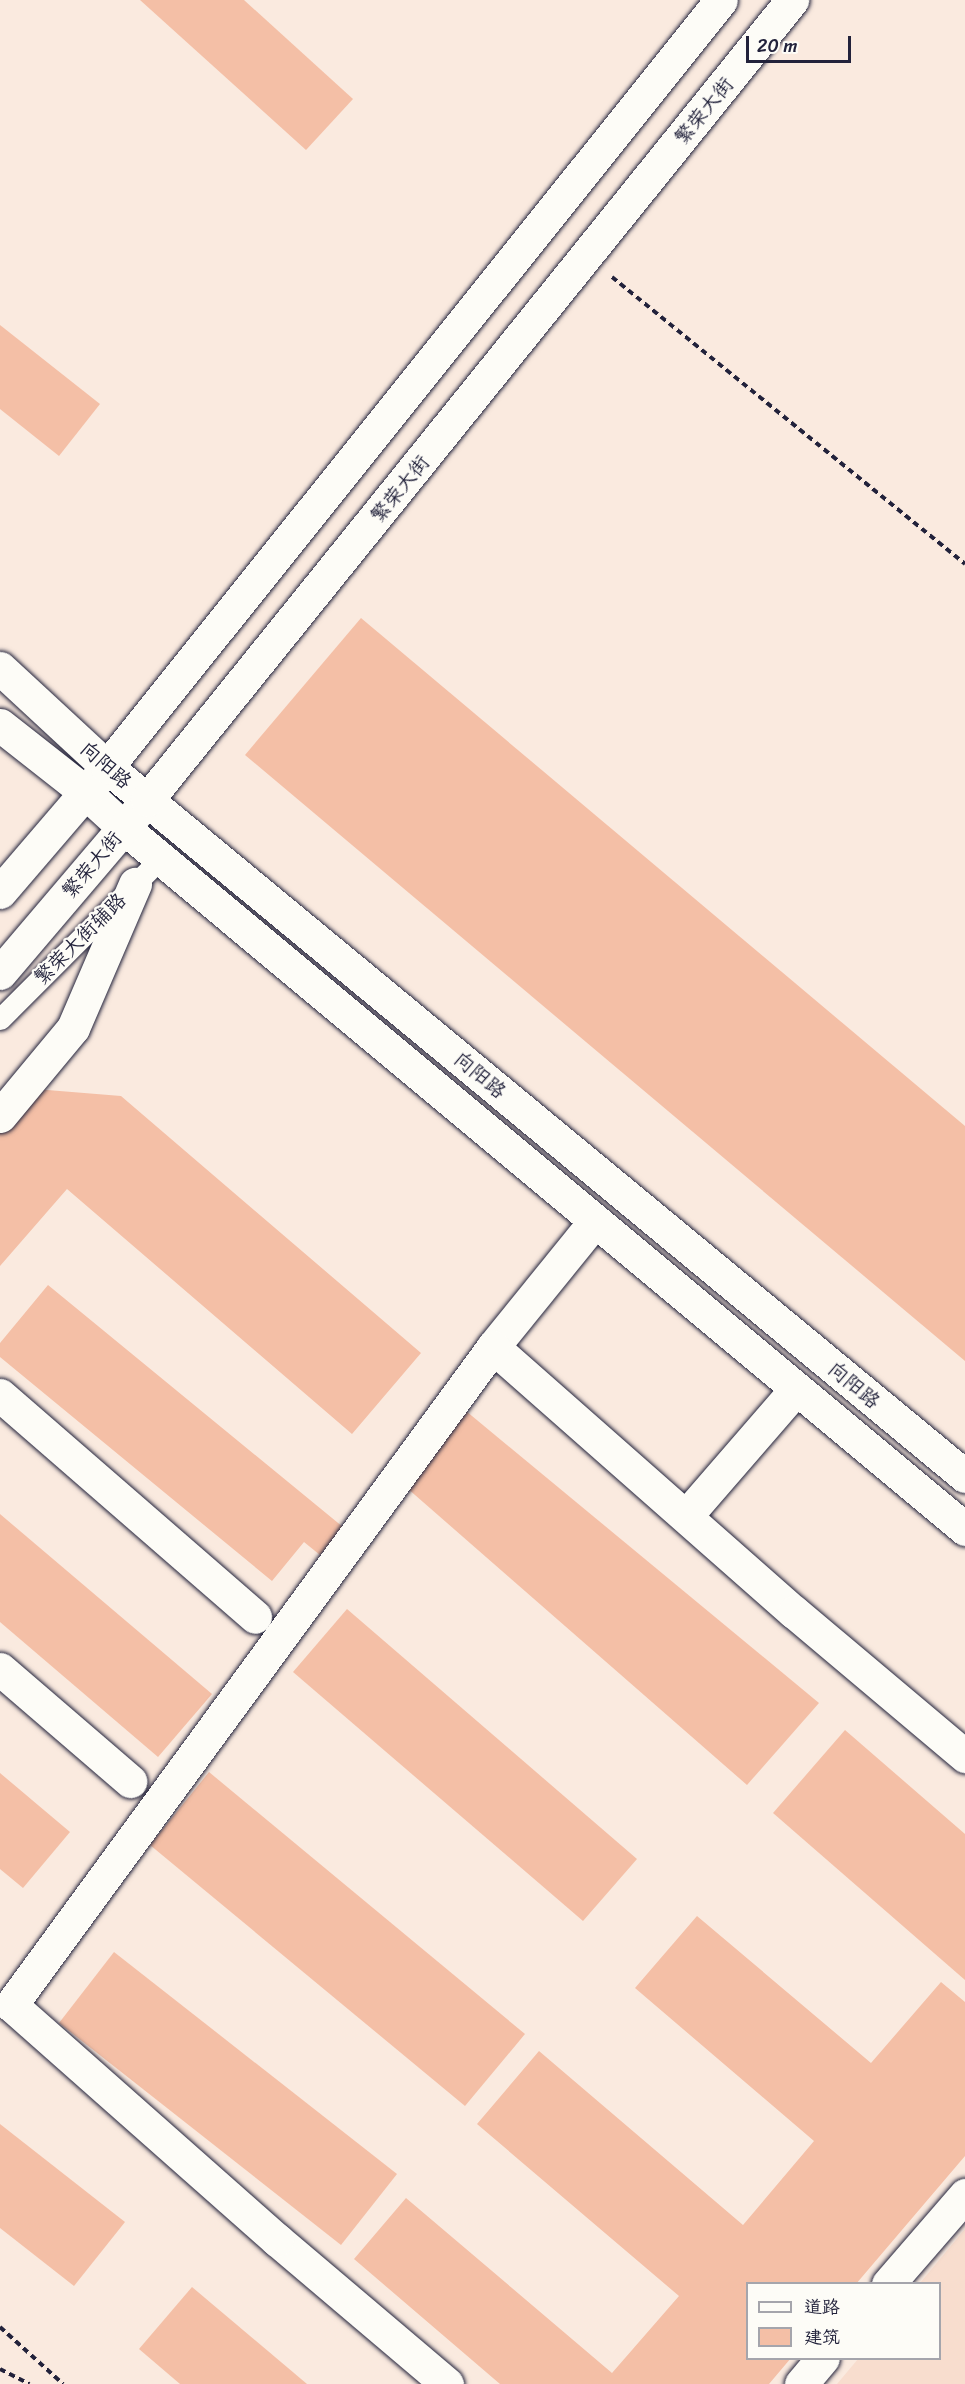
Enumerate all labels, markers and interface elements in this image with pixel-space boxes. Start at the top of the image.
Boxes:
scale bar [749,24,854,62]
text: 20 m [757,30,797,62]
street label: 繁荣大街 [670,72,738,150]
street label: 繁荣大街 [366,450,434,528]
street label: 向阳路 [75,736,137,794]
street label: 繁荣大街 [57,827,127,903]
street label: 繁荣大街辅路 [29,888,131,990]
street label: 向阳路 [449,1047,511,1103]
street label: 向阳路 [823,1357,885,1413]
legend [746,2282,941,2360]
text: 道路 [804,2291,840,2323]
text: 建筑 [804,2321,840,2353]

